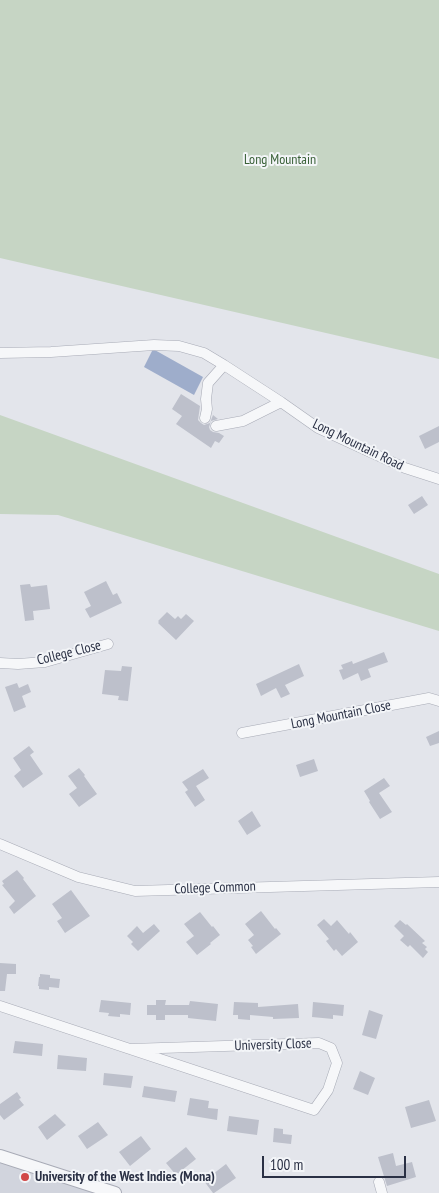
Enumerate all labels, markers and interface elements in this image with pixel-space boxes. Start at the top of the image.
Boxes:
park label: Long Mountain [244,152,316,168]
street label: Long Mountain Road [310,416,406,474]
street label: College Close [35,637,103,669]
street label: Long Mountain Close [290,697,392,733]
street label: College Common [174,878,256,898]
street label: University Close [234,1035,312,1055]
scale bar [264,1146,408,1178]
text: 100 m [270,1155,303,1174]
place label: University of the West Indies (Mona) [35,1169,215,1185]
marker: University of the West Indies (Mona) [19,1171,31,1183]

